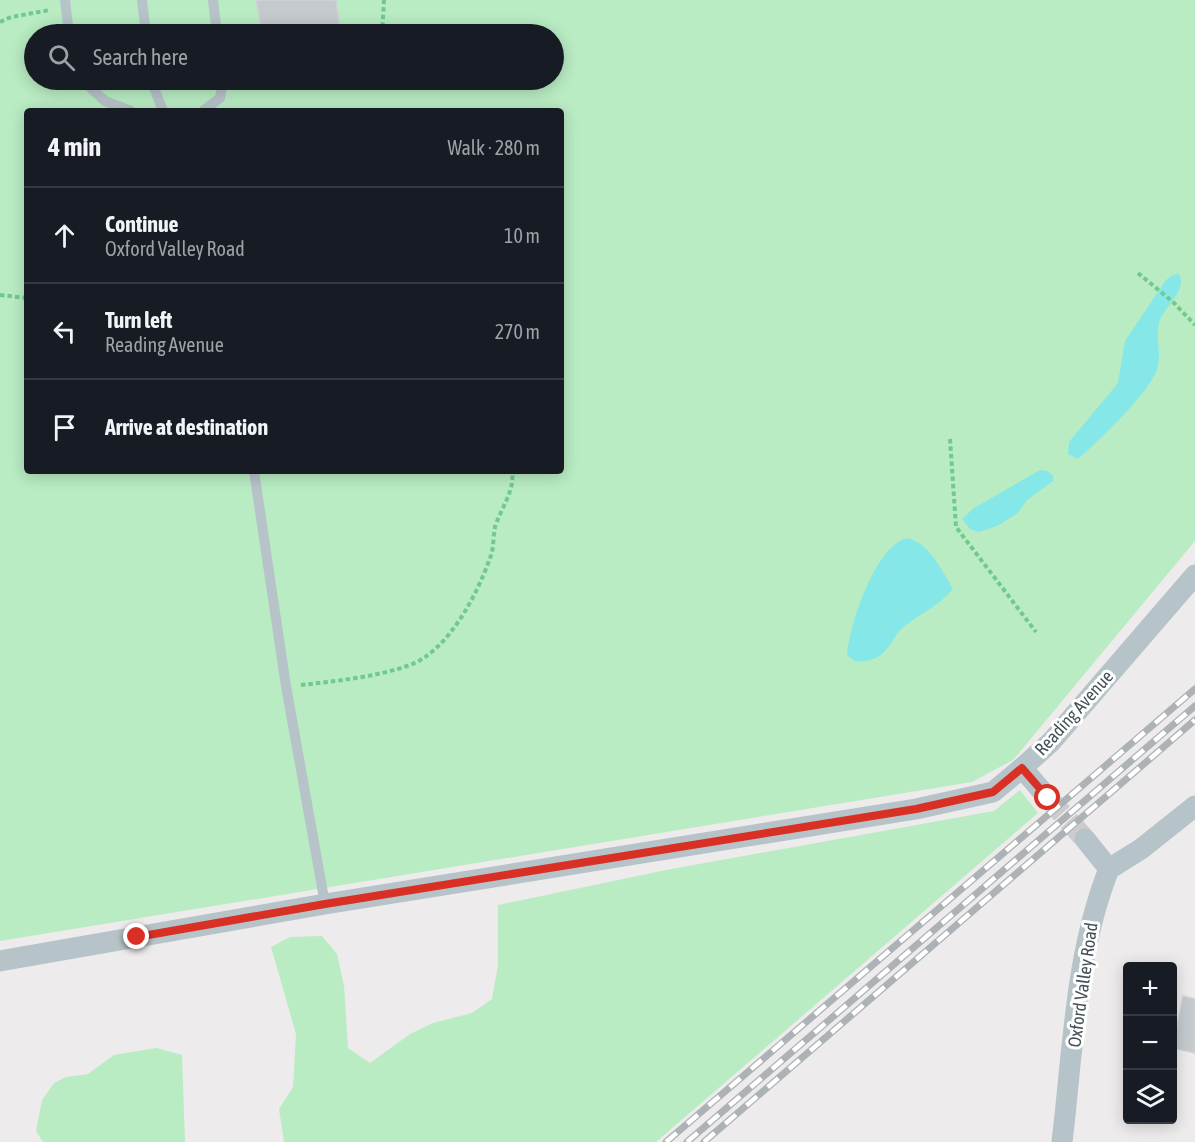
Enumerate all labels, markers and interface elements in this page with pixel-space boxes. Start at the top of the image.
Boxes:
search box [24,24,564,90]
icon: search [45,41,78,74]
text: Search here [93,44,188,70]
text: 4 min [48,132,101,162]
text: Walk · 280 m [448,136,540,159]
text: Continue [105,211,179,237]
icon: ahead [48,219,81,252]
text: 10 m [504,224,540,247]
text: Oxford Valley Road [105,237,245,260]
text: Turn left [105,307,172,333]
icon: left [48,315,81,348]
text: 270 m [495,320,540,343]
text: Reading Avenue [105,333,224,356]
icon: arrive [48,411,81,444]
text: Arrive at destination [105,414,268,440]
street label: Reading Avenue [1030,666,1117,759]
route start [1034,784,1060,810]
street label: Oxford Valley Road [1063,921,1102,1049]
route end [123,923,149,949]
map controls [1123,962,1177,1124]
button: + [1123,962,1177,1016]
button: − [1123,1016,1177,1070]
button: layers [1123,1070,1177,1124]

